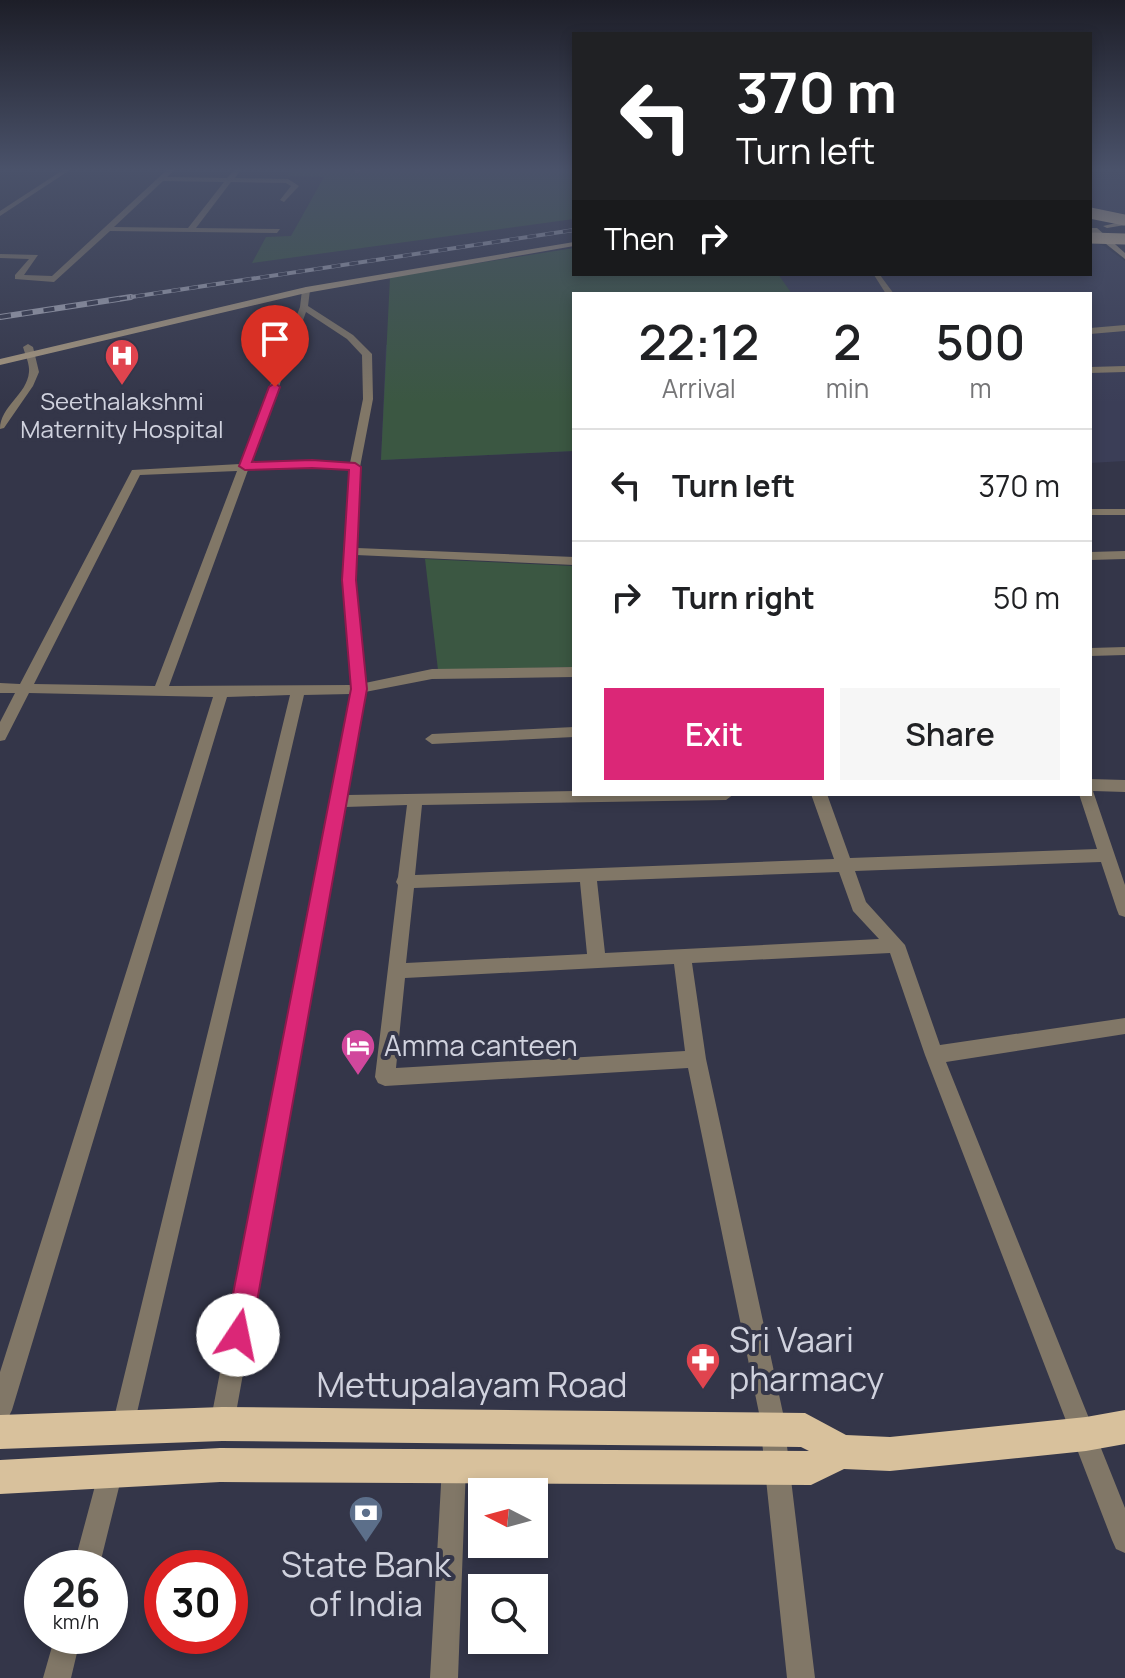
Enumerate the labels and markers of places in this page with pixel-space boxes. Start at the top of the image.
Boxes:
pin [241,305,309,387]
hospital icon: Seethalakshmi Maternity Hospital [103,337,141,387]
place label: Seethalakshmi Maternity Hospital [20,384,224,445]
place label: Amma canteen [384,1026,578,1064]
hotel icon: Amma canteen [339,1027,377,1077]
place label: Sri Vaari pharmacy [729,1316,884,1401]
pharmacy icon: Sri Vaari pharmacy [684,1341,722,1391]
bank icon: State Bank of India [347,1494,385,1544]
place label: State Bank of India [281,1541,452,1626]

